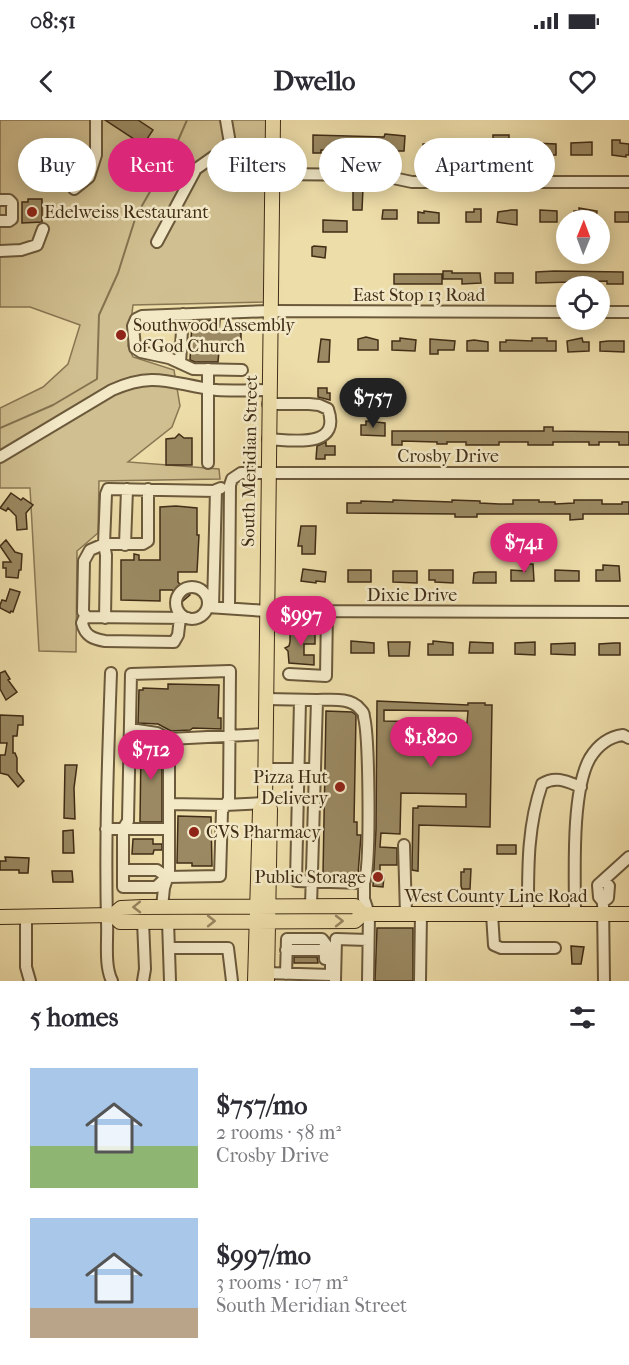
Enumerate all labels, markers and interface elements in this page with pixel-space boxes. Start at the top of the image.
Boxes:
text: 08:51 [30,8,76,34]
icon: back [30,65,63,98]
text: Dwello [274,65,355,97]
icon: heart [566,65,599,98]
chip: Buy [18,138,96,192]
chip: Rent [108,138,195,192]
chip: Filters [207,138,307,192]
chip: New [319,138,402,192]
chip: Apartment [414,138,555,192]
place label: Edelweiss Restaurant [44,202,209,223]
marker: Edelweiss Restaurant [25,205,39,219]
north arrow [556,210,610,264]
map controls [556,210,610,330]
button: locate [556,276,610,330]
street label: East Stop 13 Road [353,285,485,306]
place label: Southwood Assembly of God Church [133,315,296,357]
marker: Southwood Assembly of God Church [114,328,128,342]
street label: South Meridian Street [238,374,262,547]
pin: $757 [337,378,409,429]
text: $757 [354,386,392,409]
street label: Crosby Drive [397,446,499,467]
pin: $741 [488,523,560,574]
text: $741 [504,531,544,554]
street label: Dixie Drive [367,585,457,606]
pin: $997 [265,596,337,647]
text: $997 [280,604,322,627]
pin: $1,820 [382,717,480,768]
text: $1,820 [404,725,458,748]
pin: $712 [115,730,187,781]
text: $712 [132,738,170,761]
place label: Pizza Hut Delivery [253,767,329,809]
marker: Pizza Hut Delivery [333,780,347,794]
place label: CVS Pharmacy [206,822,322,843]
marker: CVS Pharmacy [187,825,201,839]
place label: Public Storage [255,867,366,888]
marker: Public Storage [371,870,385,884]
street label: West County Line Road [403,886,588,907]
one-way arrow [132,901,141,914]
one-way arrow [206,915,215,927]
one-way arrow [334,915,343,927]
icon: filters [566,1001,599,1034]
text: 5 homes [30,1002,118,1033]
text: $757/mo [216,1090,307,1121]
icon: home [78,1092,150,1164]
text: 2 rooms · 58 m² [216,1121,341,1144]
text: Crosby Drive [216,1144,329,1167]
text: $997/mo [216,1240,311,1271]
icon: home [78,1242,150,1314]
text: 3 rooms · 107 m² [216,1271,348,1294]
text: South Meridian Street [216,1294,407,1317]

